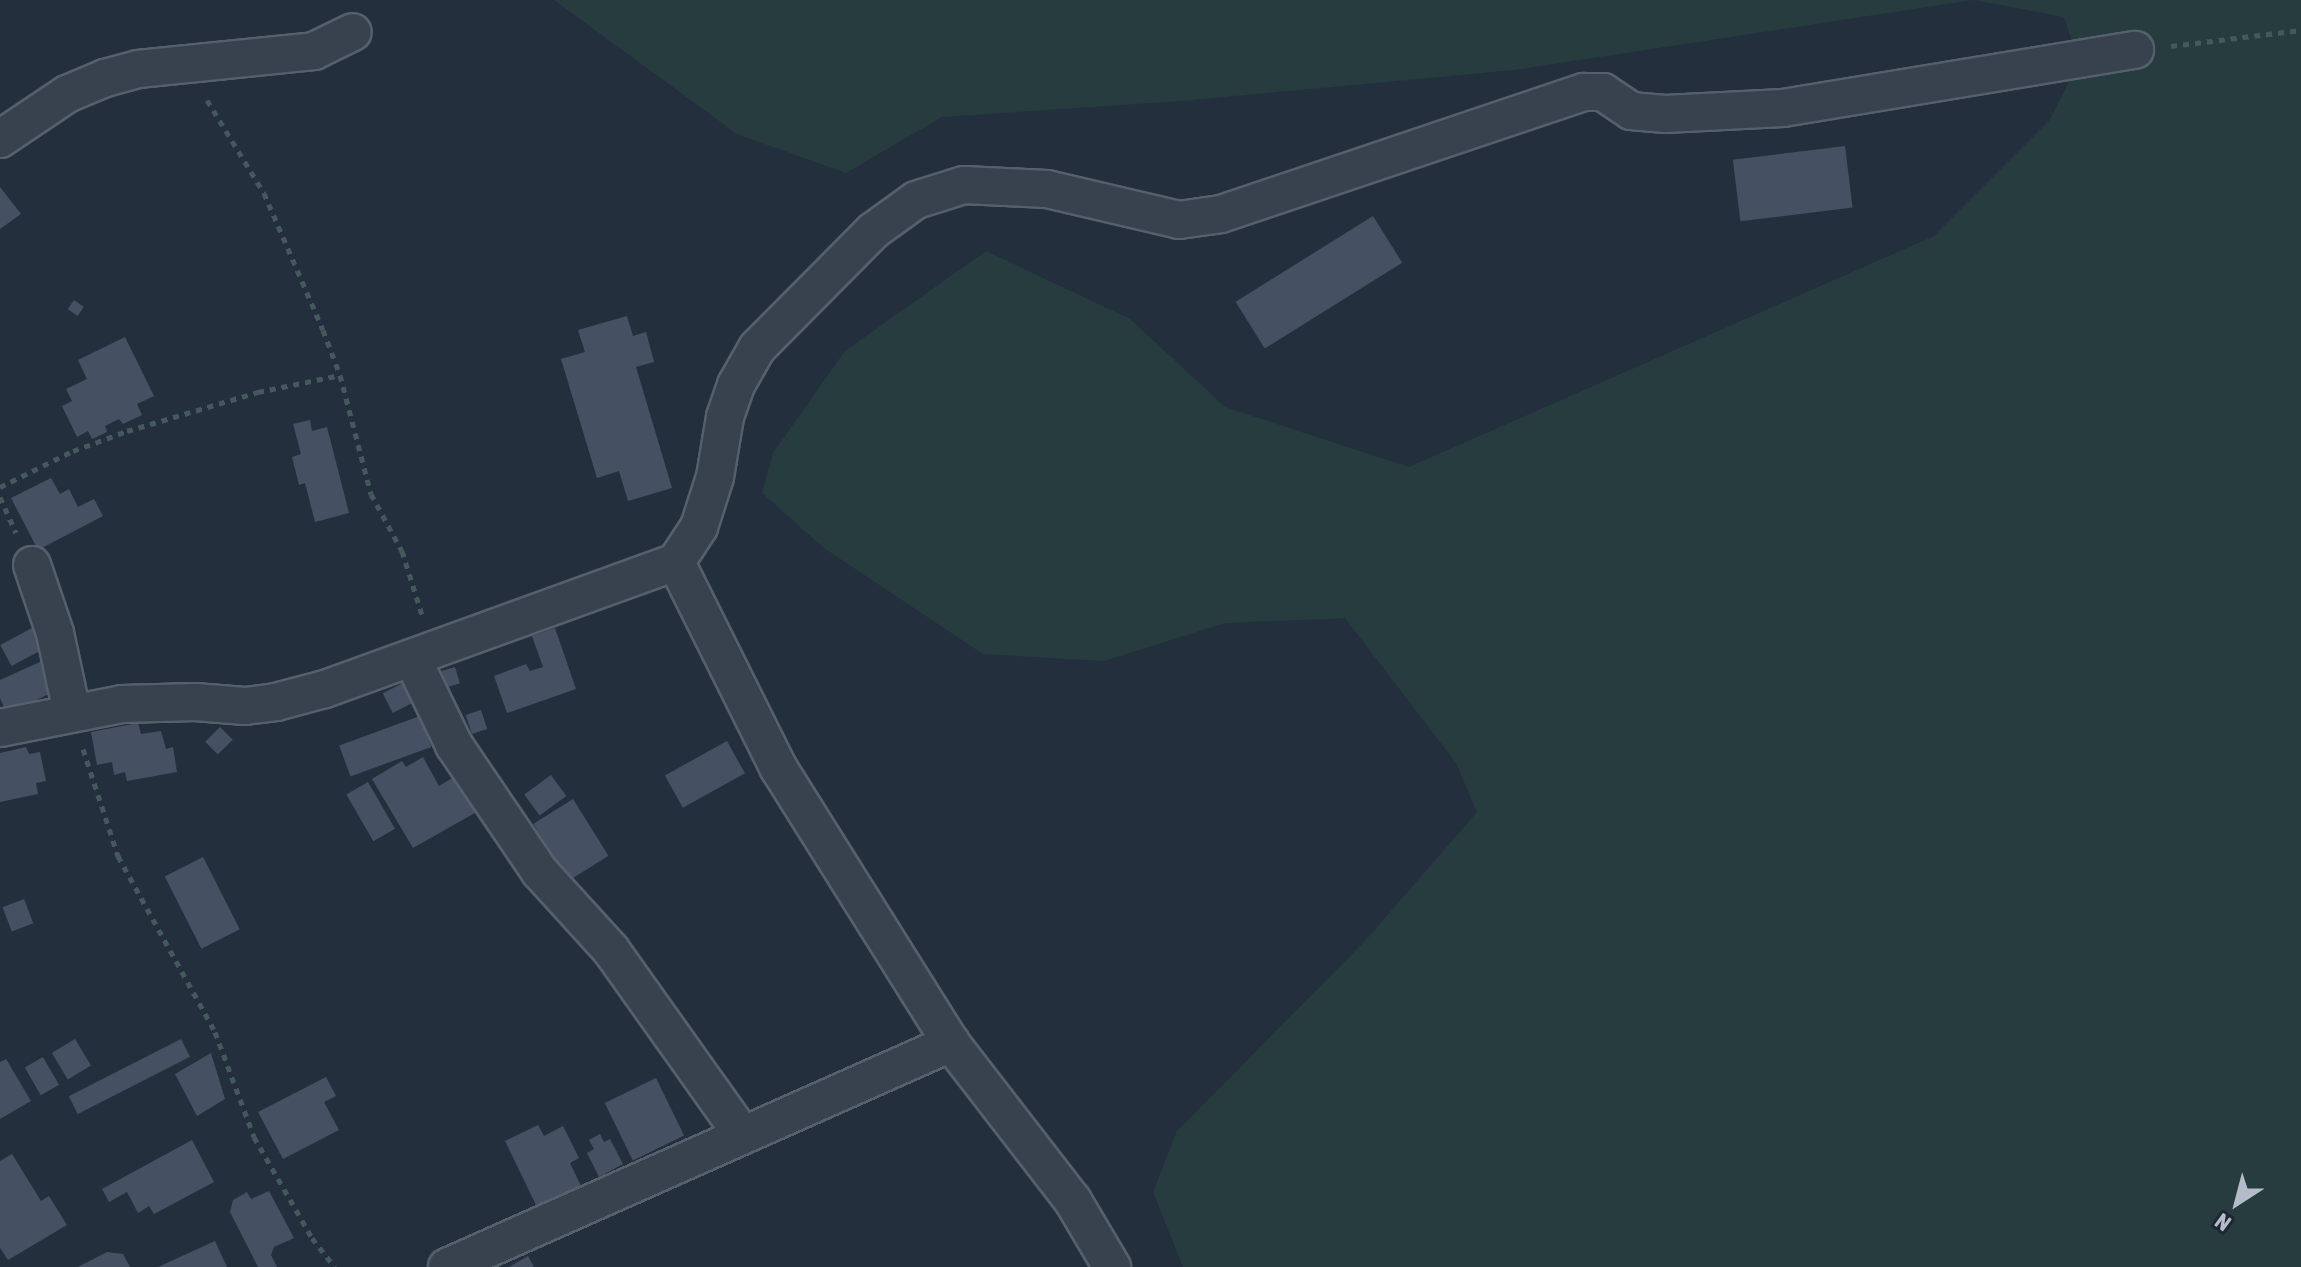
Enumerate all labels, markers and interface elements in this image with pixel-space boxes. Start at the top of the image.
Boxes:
north arrow [2197,1163,2277,1243]
text: N [2210,1208,2236,1237]

